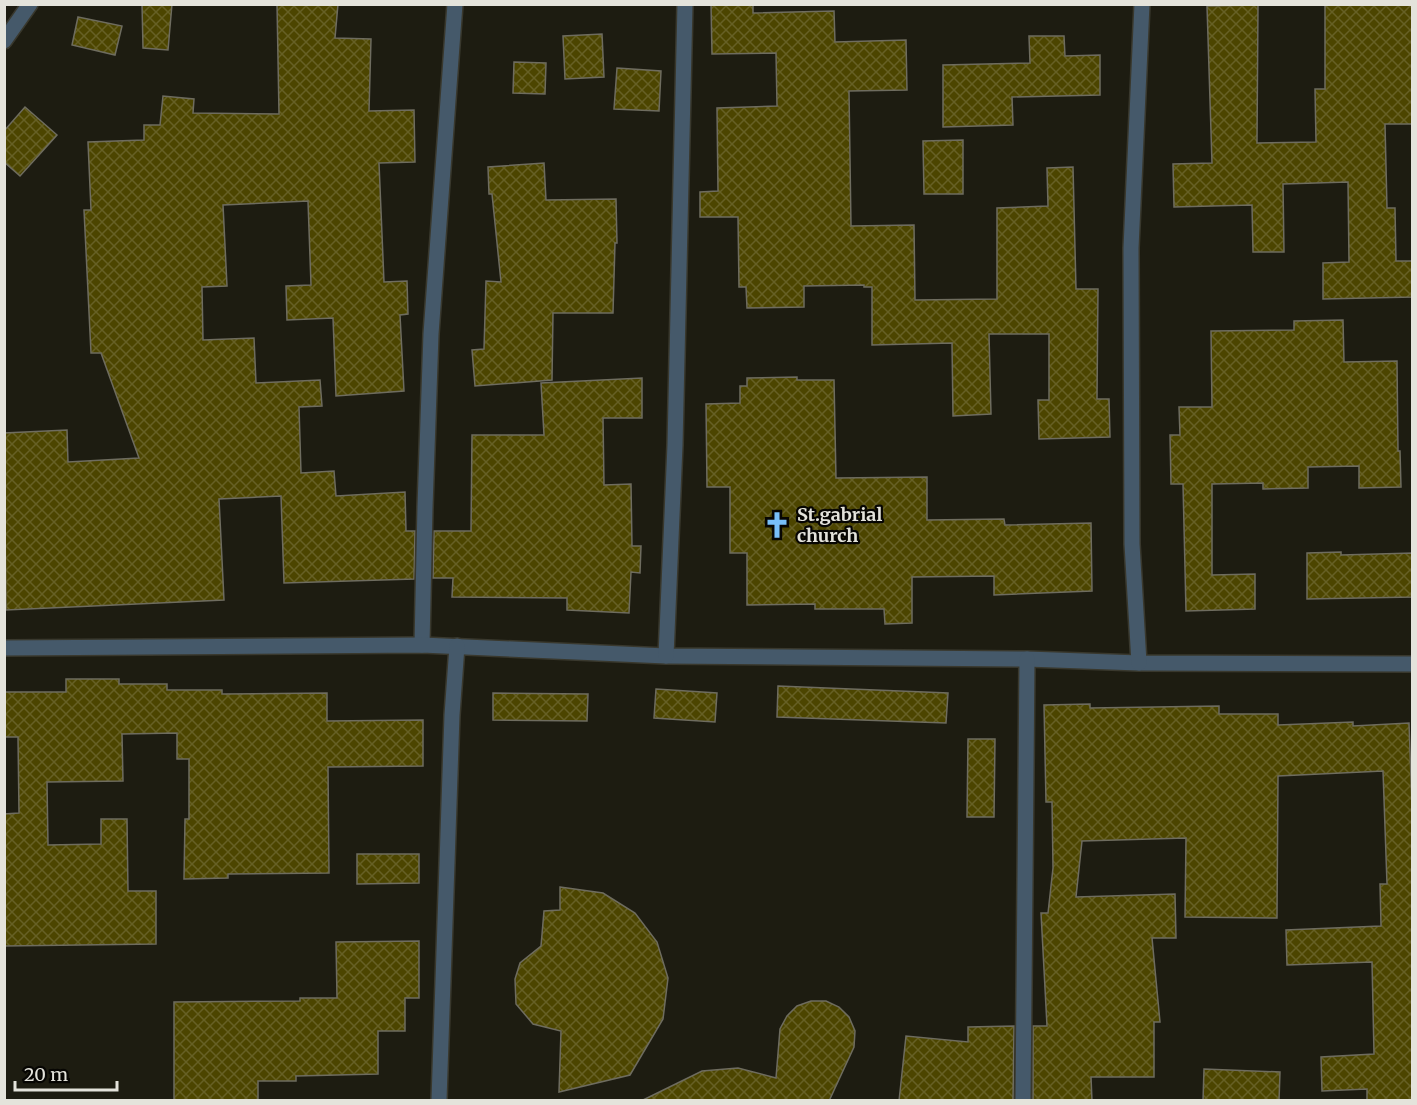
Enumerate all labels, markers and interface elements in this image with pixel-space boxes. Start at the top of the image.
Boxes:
place label: St.gabrial church [797,503,882,547]
church icon: St.gabrial church [762,510,792,540]
scale bar [15,1054,117,1092]
text: 20 m [24,1063,68,1086]

